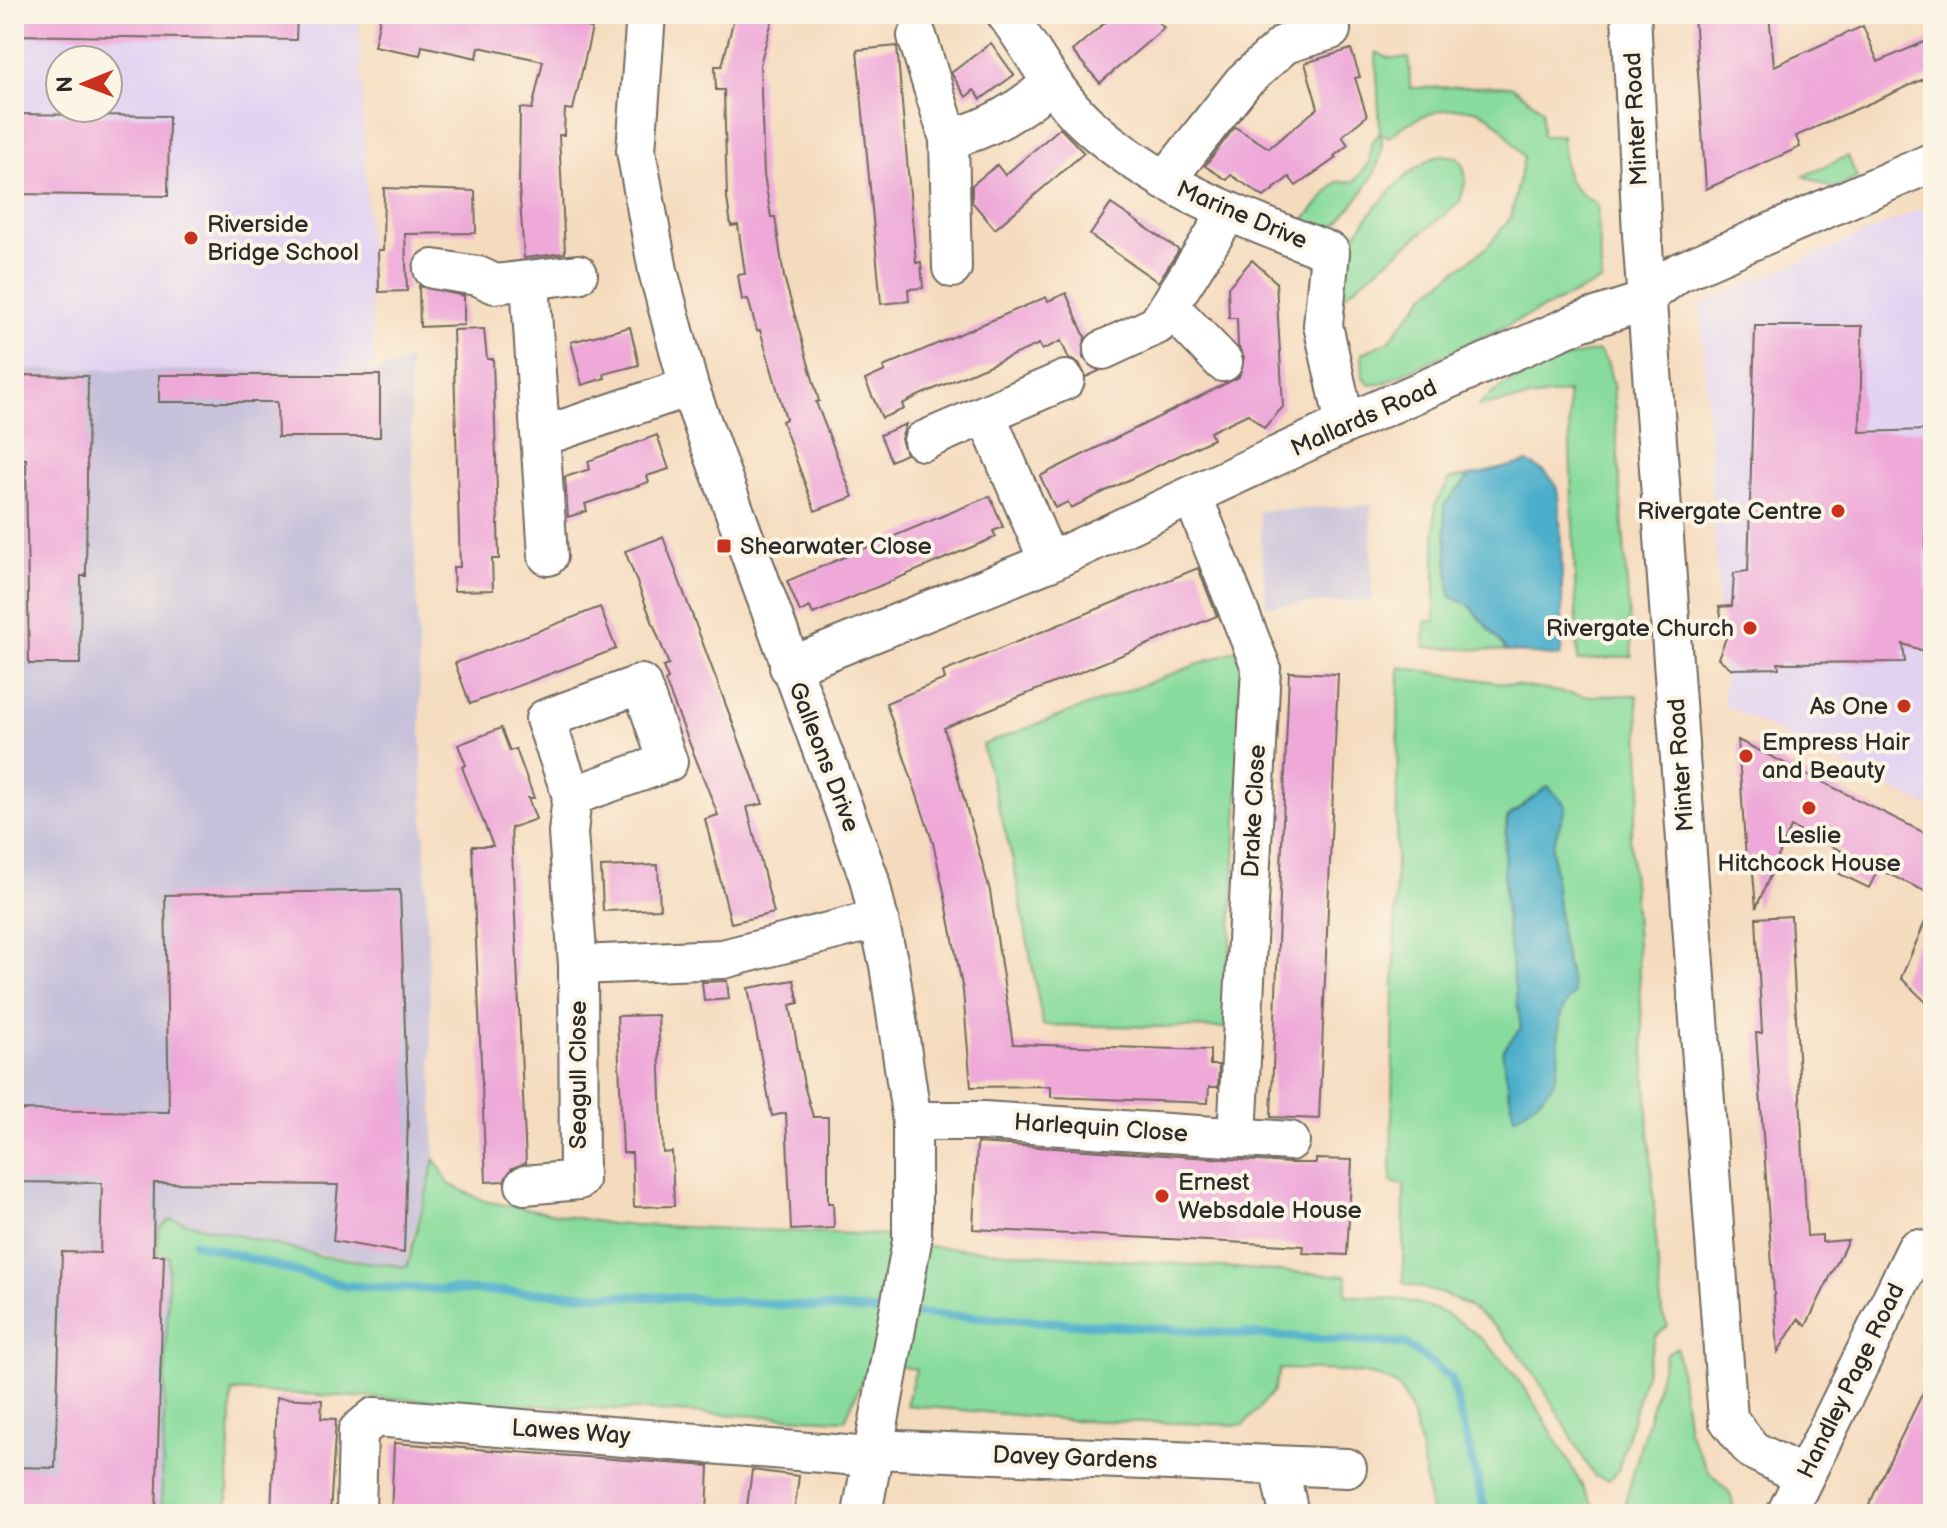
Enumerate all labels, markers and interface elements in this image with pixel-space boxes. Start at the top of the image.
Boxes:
north arrow [44,44,124,124]
street label: Minter Road [1618,51,1654,187]
text: N [52,76,79,93]
street label: Marine Drive [1172,174,1312,256]
place label: Riverside Bridge School [207,210,359,267]
marker: Riverside Bridge School [182,229,200,247]
street label: Mallards Road [1287,373,1441,463]
place label: Rivergate Centre [1637,497,1822,526]
marker: Rivergate Centre [1829,502,1847,520]
place label: Shearwater Close [740,532,932,561]
marker: Shearwater Close [715,537,733,555]
place label: Rivergate Church [1546,614,1734,643]
marker: Rivergate Church [1741,619,1759,637]
street label: Galleons Drive [782,678,866,836]
place label: As One [1810,692,1888,721]
street label: Minter Road [1662,697,1700,833]
marker: As One [1895,697,1913,715]
place label: Empress Hair and Beauty [1762,728,1910,785]
street label: Drake Close [1236,744,1272,878]
marker: Empress Hair and Beauty [1737,747,1755,765]
marker: Leslie Hitchcock House [1800,799,1818,817]
place label: Leslie Hitchcock House [1717,821,1901,878]
street label: Seagull Close [564,1001,593,1149]
street label: Harlequin Close [1013,1107,1189,1149]
place label: Ernest Websdale House [1178,1168,1362,1225]
marker: Ernest Websdale House [1153,1187,1171,1205]
street label: Handley Page Road [1791,1279,1911,1483]
street label: Lawes Way [511,1413,632,1451]
street label: Davey Gardens [992,1441,1158,1475]

